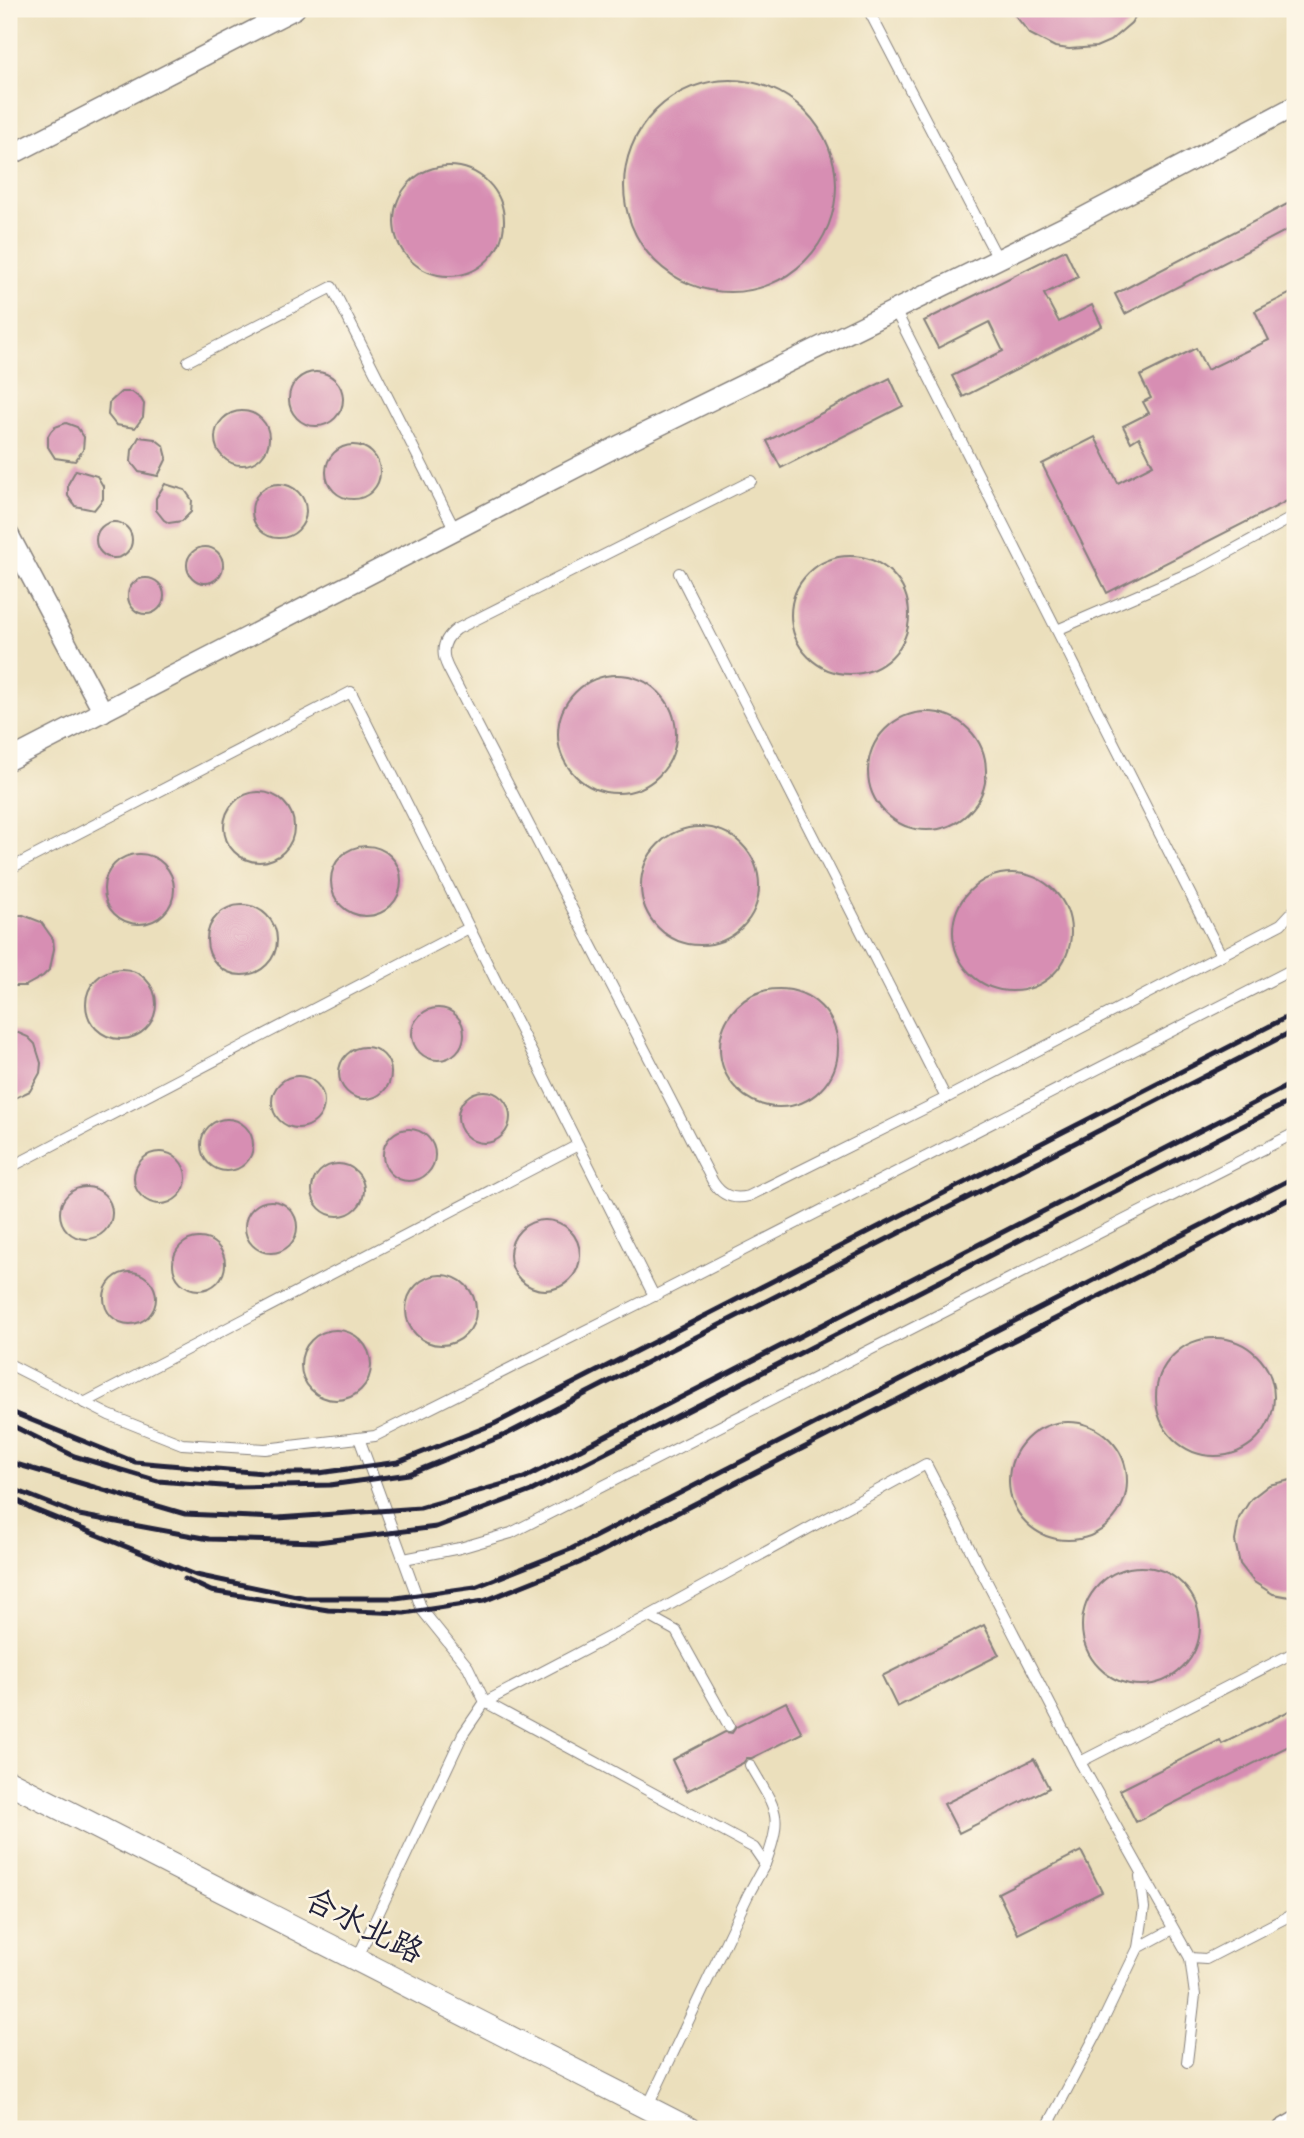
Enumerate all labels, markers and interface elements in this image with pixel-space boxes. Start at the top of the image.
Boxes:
street label: 合水北路 [295,1878,431,1978]

